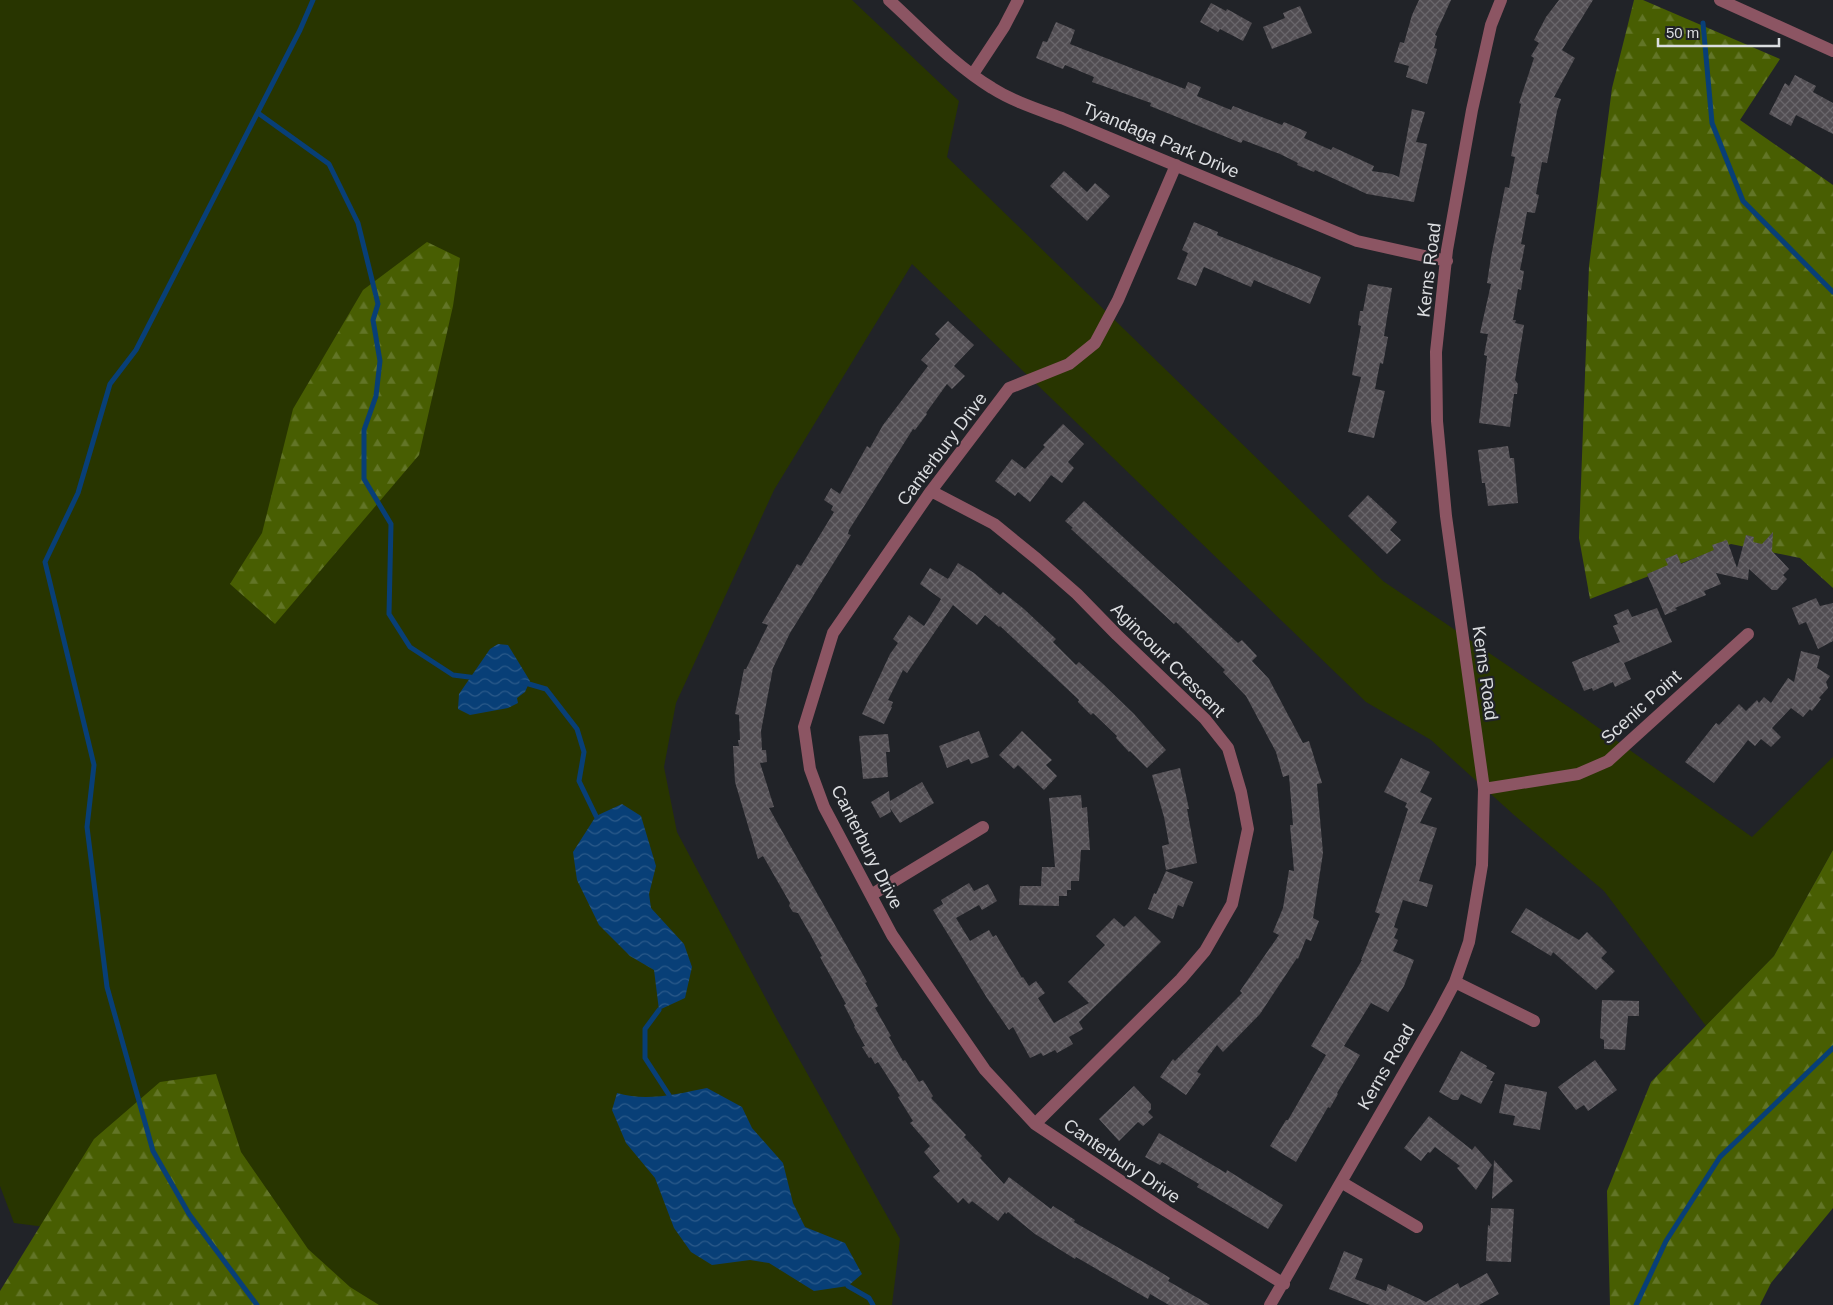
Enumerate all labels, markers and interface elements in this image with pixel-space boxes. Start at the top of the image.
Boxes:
scale bar [1658,15,1779,47]
text: 50 m [1666,24,1699,41]
street label: Tyandaga Park Drive [1080,98,1242,182]
street label: Kerns Road [1413,222,1445,318]
street label: Canterbury Drive [893,389,991,509]
street label: Agincourt Crescent [1107,599,1229,721]
street label: Kerns Road [1468,625,1502,721]
street label: Scenic Point [1597,666,1685,748]
street label: Canterbury Drive [827,782,907,912]
street label: Kerns Road [1354,1021,1418,1113]
street label: Canterbury Drive [1060,1115,1184,1207]

